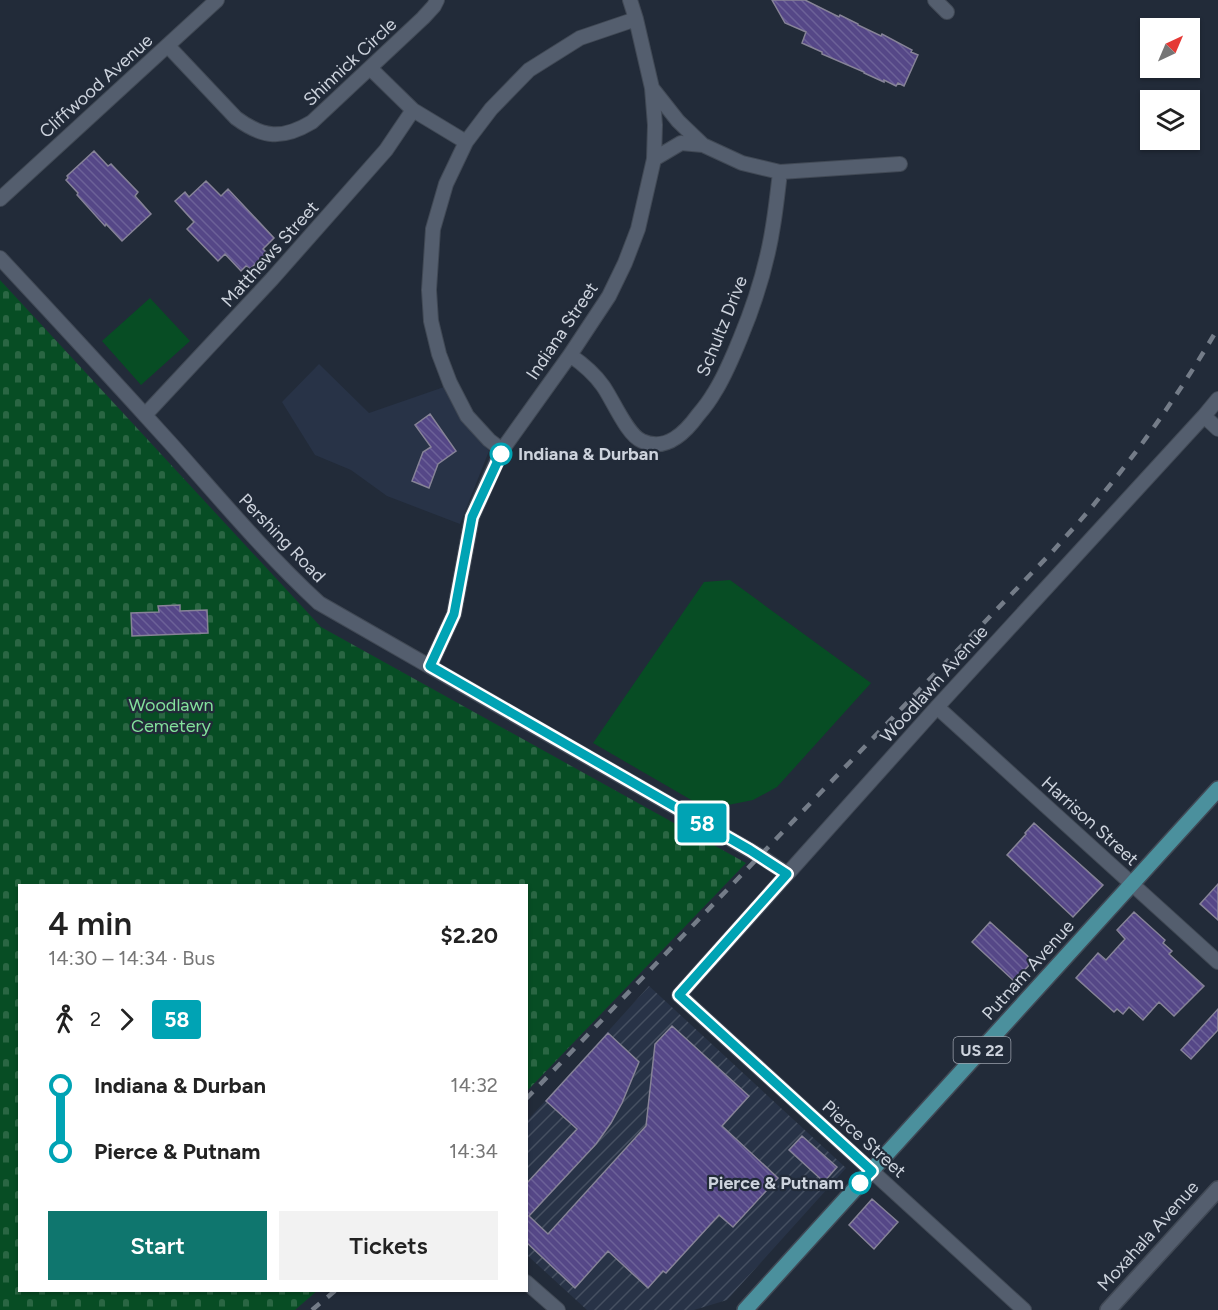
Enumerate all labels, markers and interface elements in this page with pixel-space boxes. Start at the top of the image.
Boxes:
street label: Shinnick Circle [299,13,401,111]
north arrow [1140,18,1200,78]
map controls [1140,18,1200,150]
street label: Cliffwood Avenue [35,29,157,143]
button: layers [1140,90,1200,150]
street label: Matthews Street [217,196,323,312]
street label: Schultz Drive [692,272,752,380]
street label: Indiana Street [521,278,603,384]
marker: Indiana & Durban [490,443,512,465]
place label: Indiana & Durban [518,443,659,465]
street label: Pershing Road [234,489,330,587]
street label: Woodlawn Avenue [875,621,993,747]
park label: Woodlawn Cemetery [128,694,214,737]
street label: Harrison Street [1037,772,1143,870]
line badge: 58 [675,804,729,842]
text: 58 [689,811,715,836]
text: 4 min [48,904,132,943]
street label: Putnam Avenue [977,915,1079,1025]
text: $2.20 [441,922,498,949]
text: 14:30 – 14:34 · Bus [48,946,215,970]
icon: walk [48,1003,81,1036]
icon: forward [110,1003,143,1036]
text: 2 [90,1007,101,1031]
text: 58 [164,1007,189,1032]
road number: US 22 [954,1037,1010,1063]
text: Indiana & Durban [94,1072,266,1099]
text: 14:32 [450,1073,498,1097]
street label: Pierce Street [818,1096,910,1182]
text: Pierce & Putnam [94,1138,260,1165]
text: 14:34 [449,1139,498,1163]
place label: Pierce & Putnam [708,1172,844,1194]
marker: Pierce & Putnam [849,1172,871,1194]
street label: Moxahala Avenue [1093,1176,1203,1296]
button: Start [48,1211,267,1280]
button: Tickets [279,1211,498,1280]

